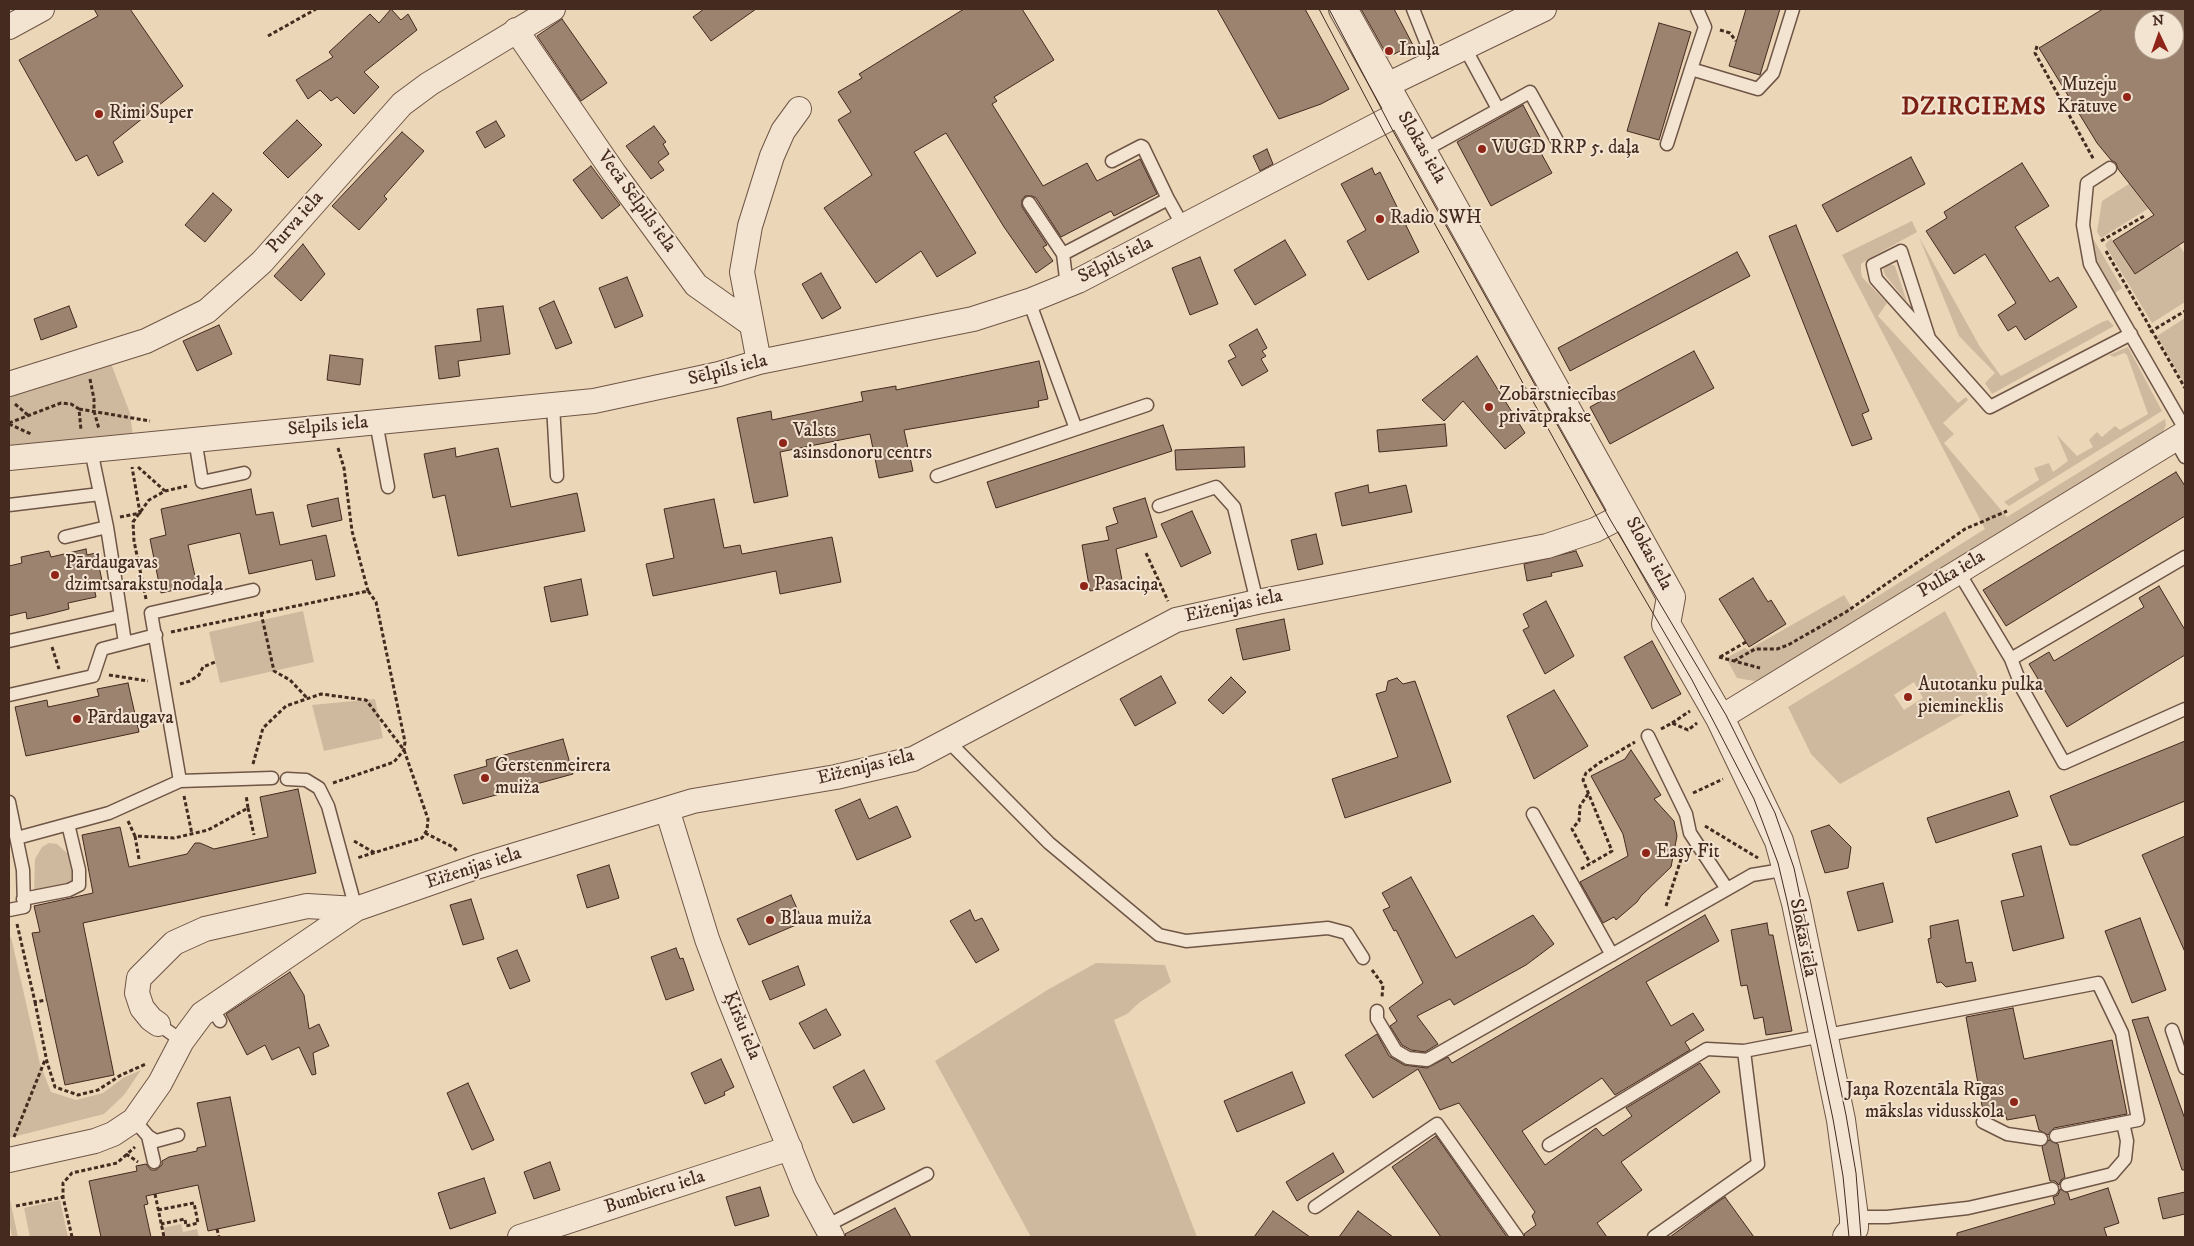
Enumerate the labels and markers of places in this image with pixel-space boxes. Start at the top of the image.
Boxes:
place label: Inuļa [1399,40,1440,62]
marker: Inuļa [1383,45,1395,57]
place label: Muzeju Krātuve [2057,75,2117,119]
marker: Muzeju Krātuve [2121,91,2133,103]
place label: Rimi Super [109,103,193,125]
marker: Rimi Super [93,108,105,120]
place label: VUGD RRP 5. daļa [1492,138,1639,160]
marker: VUGD RRP 5. daļa [1476,143,1488,155]
place label: Radio SWH [1390,208,1482,230]
marker: Radio SWH [1374,213,1386,225]
place label: Zobārstniecības privātprakse [1499,385,1616,429]
marker: Zobārstniecības privātprakse [1483,401,1495,413]
place label: Valsts asinsdonoru centrs [793,421,932,465]
marker: Valsts asinsdonoru centrs [777,437,789,449]
place label: Pārdaugavas dzimtsarakstu nodaļa [65,553,223,597]
marker: Pārdaugavas dzimtsarakstu nodaļa [49,569,61,581]
place label: Pasaciņa [1094,575,1159,597]
marker: Pasaciņa [1078,580,1090,592]
place label: Autotanku pulka piemineklis [1918,675,2043,719]
marker: Autotanku pulka piemineklis [1902,691,1914,703]
place label: Pārdaugava [87,708,174,730]
marker: Pārdaugava [71,713,83,725]
place label: Gerstenmeirera muiža [495,756,611,800]
marker: Gerstenmeirera muiža [479,772,491,784]
place label: Easy Fit [1656,842,1720,864]
marker: Easy Fit [1640,847,1652,859]
place label: Blaua muiža [780,909,872,931]
marker: Blaua muiža [764,914,776,926]
place label: Jaņa Rozentāla Rīgas mākslas vidusskola [1846,1080,2004,1124]
marker: Jaņa Rozentāla Rīgas mākslas vidusskola [2008,1096,2020,1108]

